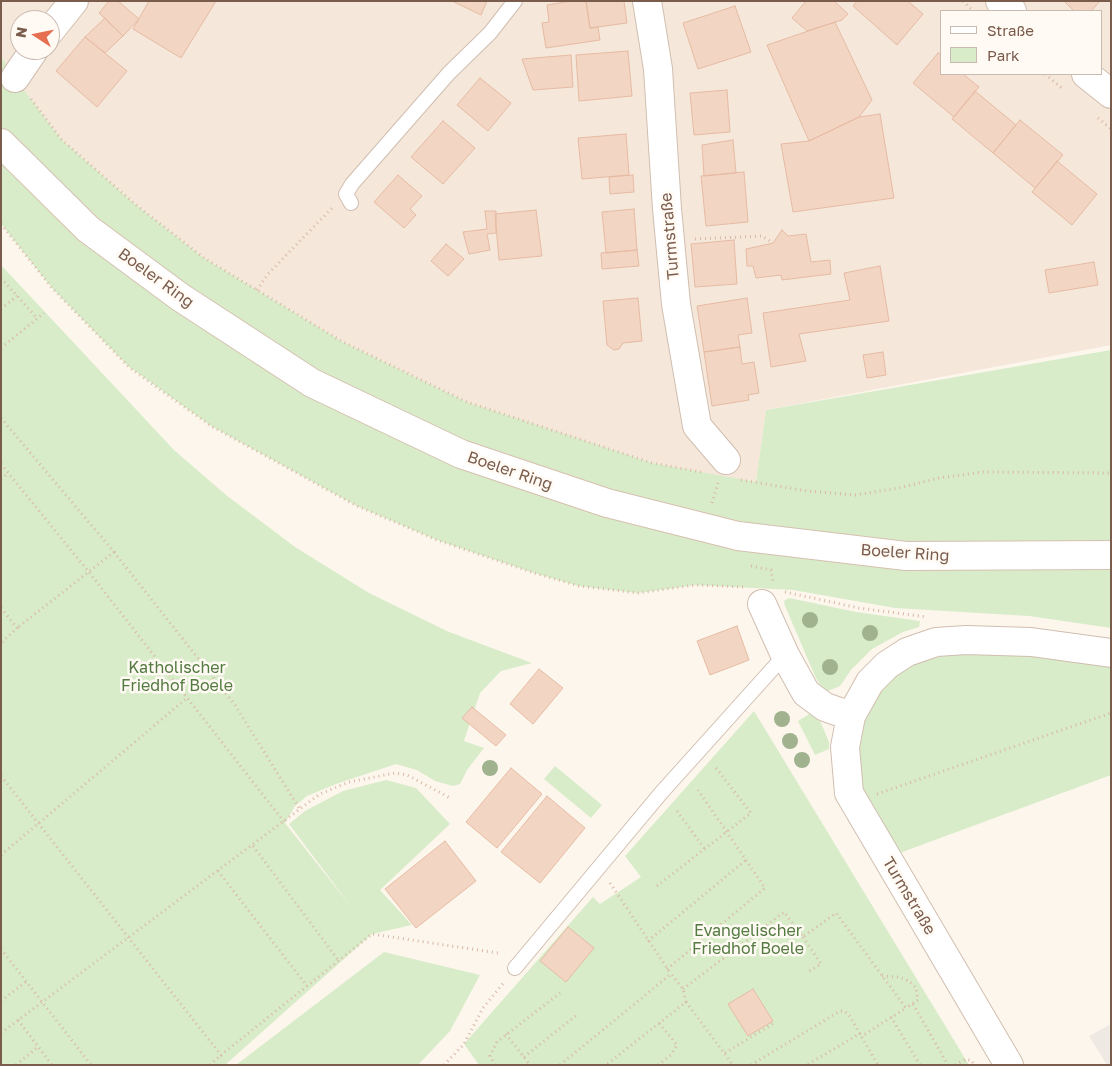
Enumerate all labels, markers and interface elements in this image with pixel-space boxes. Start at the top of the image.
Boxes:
north arrow [10,10,60,60]
legend [940,10,1102,75]
text: Straße [987,21,1034,39]
text: N [11,25,30,39]
text: Park [987,46,1019,64]
street label: Turmstraße [657,192,683,280]
street label: Boeler Ring [114,244,198,312]
street label: Boeler Ring [465,447,555,495]
street label: Boeler Ring [860,540,950,566]
park label: Katholischer Friedhof Boele [121,658,233,696]
street label: Turmstraße [878,854,940,938]
park label: Evangelischer Friedhof Boele [692,921,804,959]

